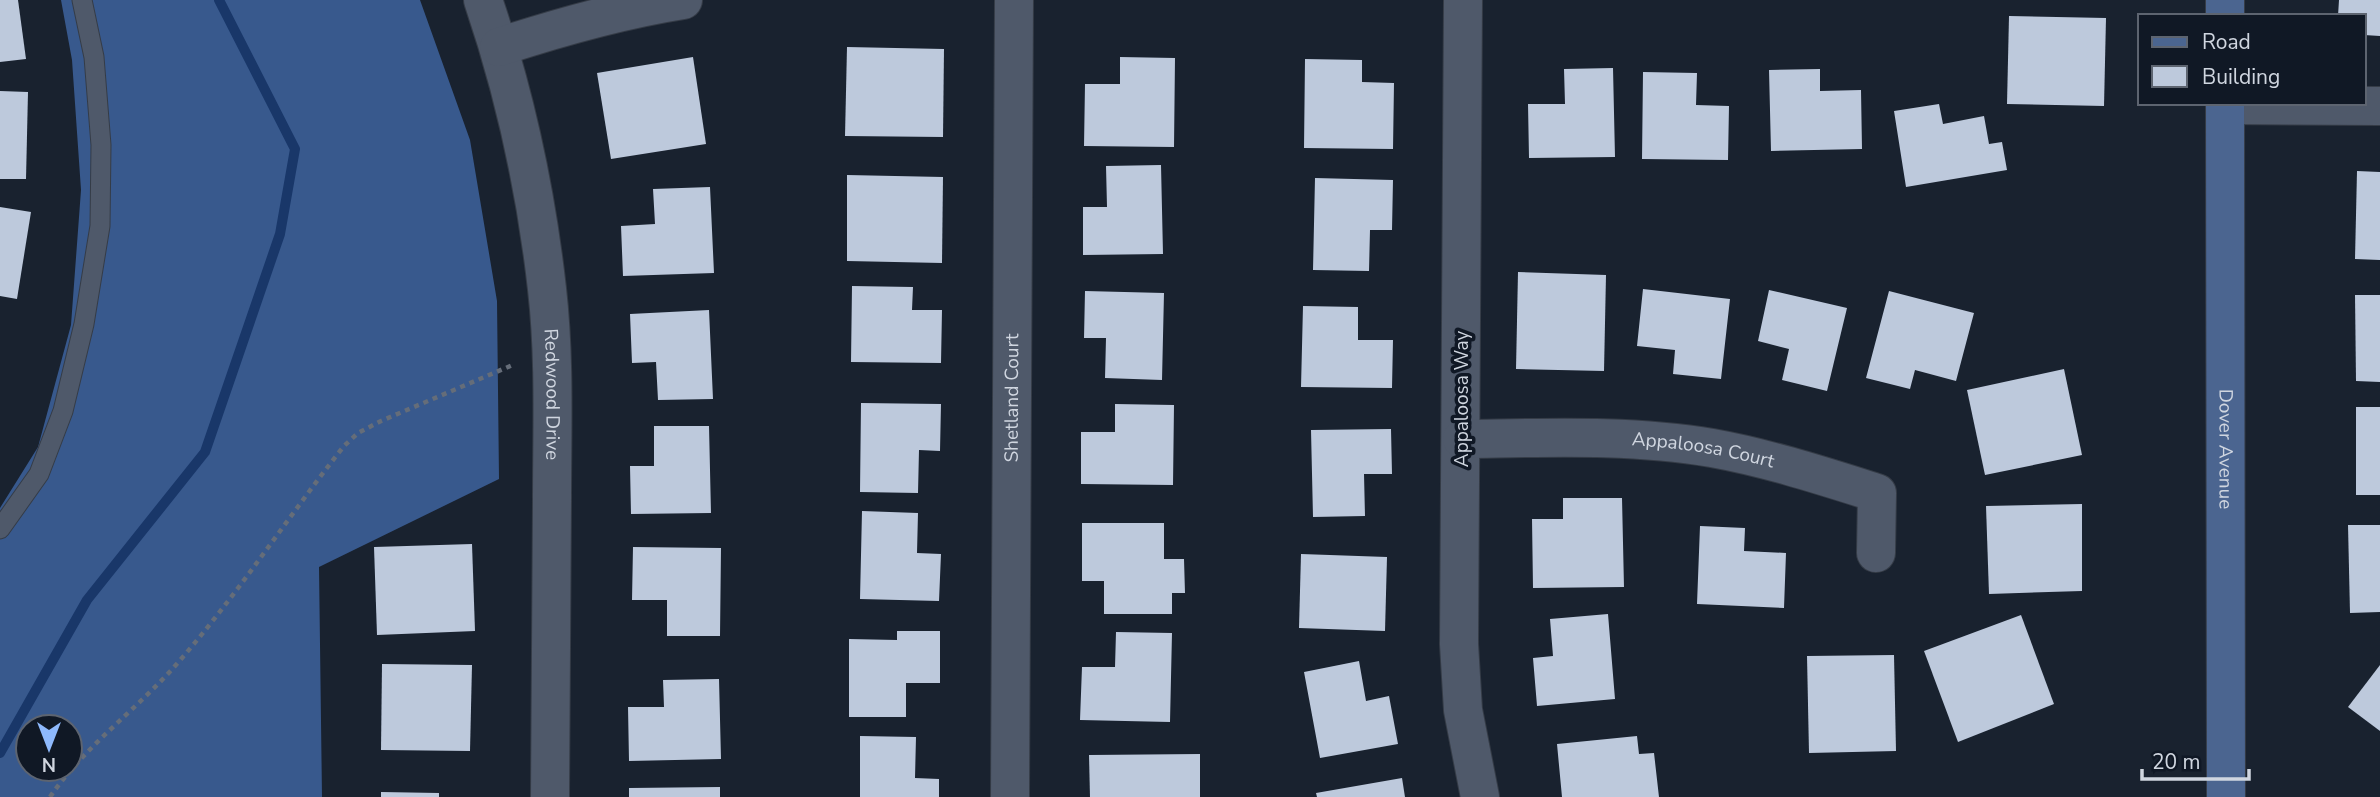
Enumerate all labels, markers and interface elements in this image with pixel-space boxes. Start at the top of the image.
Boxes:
legend [2138,14,2366,105]
text: Road [2202,28,2251,56]
text: Building [2202,63,2280,91]
street label: Redwood Drive [537,328,566,460]
street label: Appaloosa Way [1449,331,1475,467]
street label: Shetland Court [999,333,1025,463]
street label: Dover Avenue [2212,389,2239,509]
street label: Appaloosa Court [1631,426,1778,475]
north arrow [14,713,84,783]
scale bar [2142,738,2249,782]
text: 20 m [2152,748,2201,776]
text: N [42,751,56,777]

